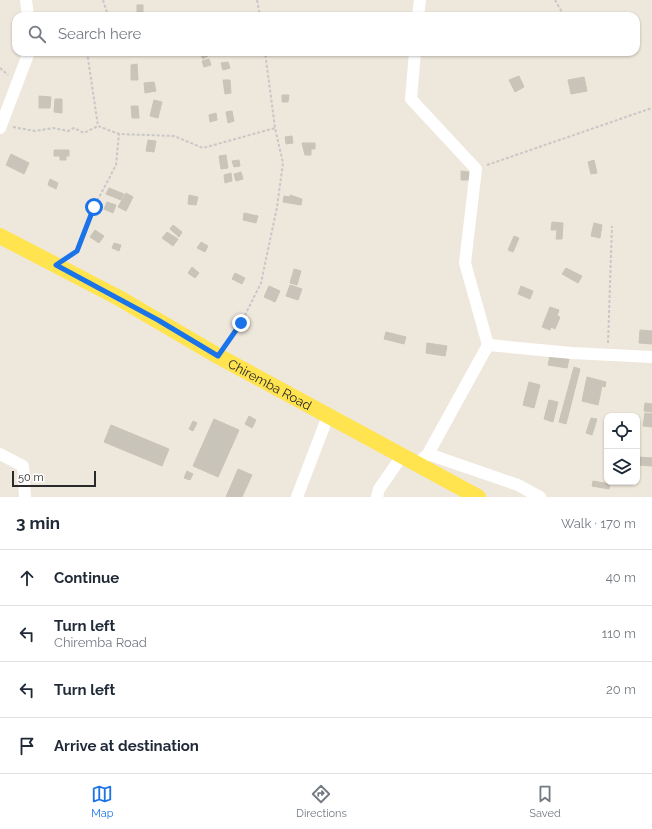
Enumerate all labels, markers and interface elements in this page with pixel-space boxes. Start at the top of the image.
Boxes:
search box [12,12,640,56]
icon: search [26,23,48,45]
text: Search here [58,25,141,43]
route start [85,198,103,216]
route end [232,314,250,332]
street label: Chiremba Road [225,356,314,413]
map controls [604,413,640,485]
button: locate [604,413,640,449]
button: layers [604,449,640,485]
scale bar [12,469,96,488]
text: 50 m [18,471,44,484]
text: 3 min [16,513,60,533]
text: Walk · 170 m [561,516,636,531]
icon: ahead [16,567,38,589]
text: Continue [54,569,119,587]
text: 40 m [606,570,636,585]
text: Turn left [54,617,115,635]
icon: left [16,623,38,645]
text: 110 m [602,626,636,641]
text: Chiremba Road [54,635,147,650]
icon: left [16,679,38,701]
text: Turn left [54,681,115,699]
text: 20 m [606,682,636,697]
icon: arrive [16,735,38,757]
text: Arrive at destination [54,737,199,755]
tab: Map [91,783,114,820]
tab: Directions [296,783,347,820]
tab: Saved [529,783,561,820]

